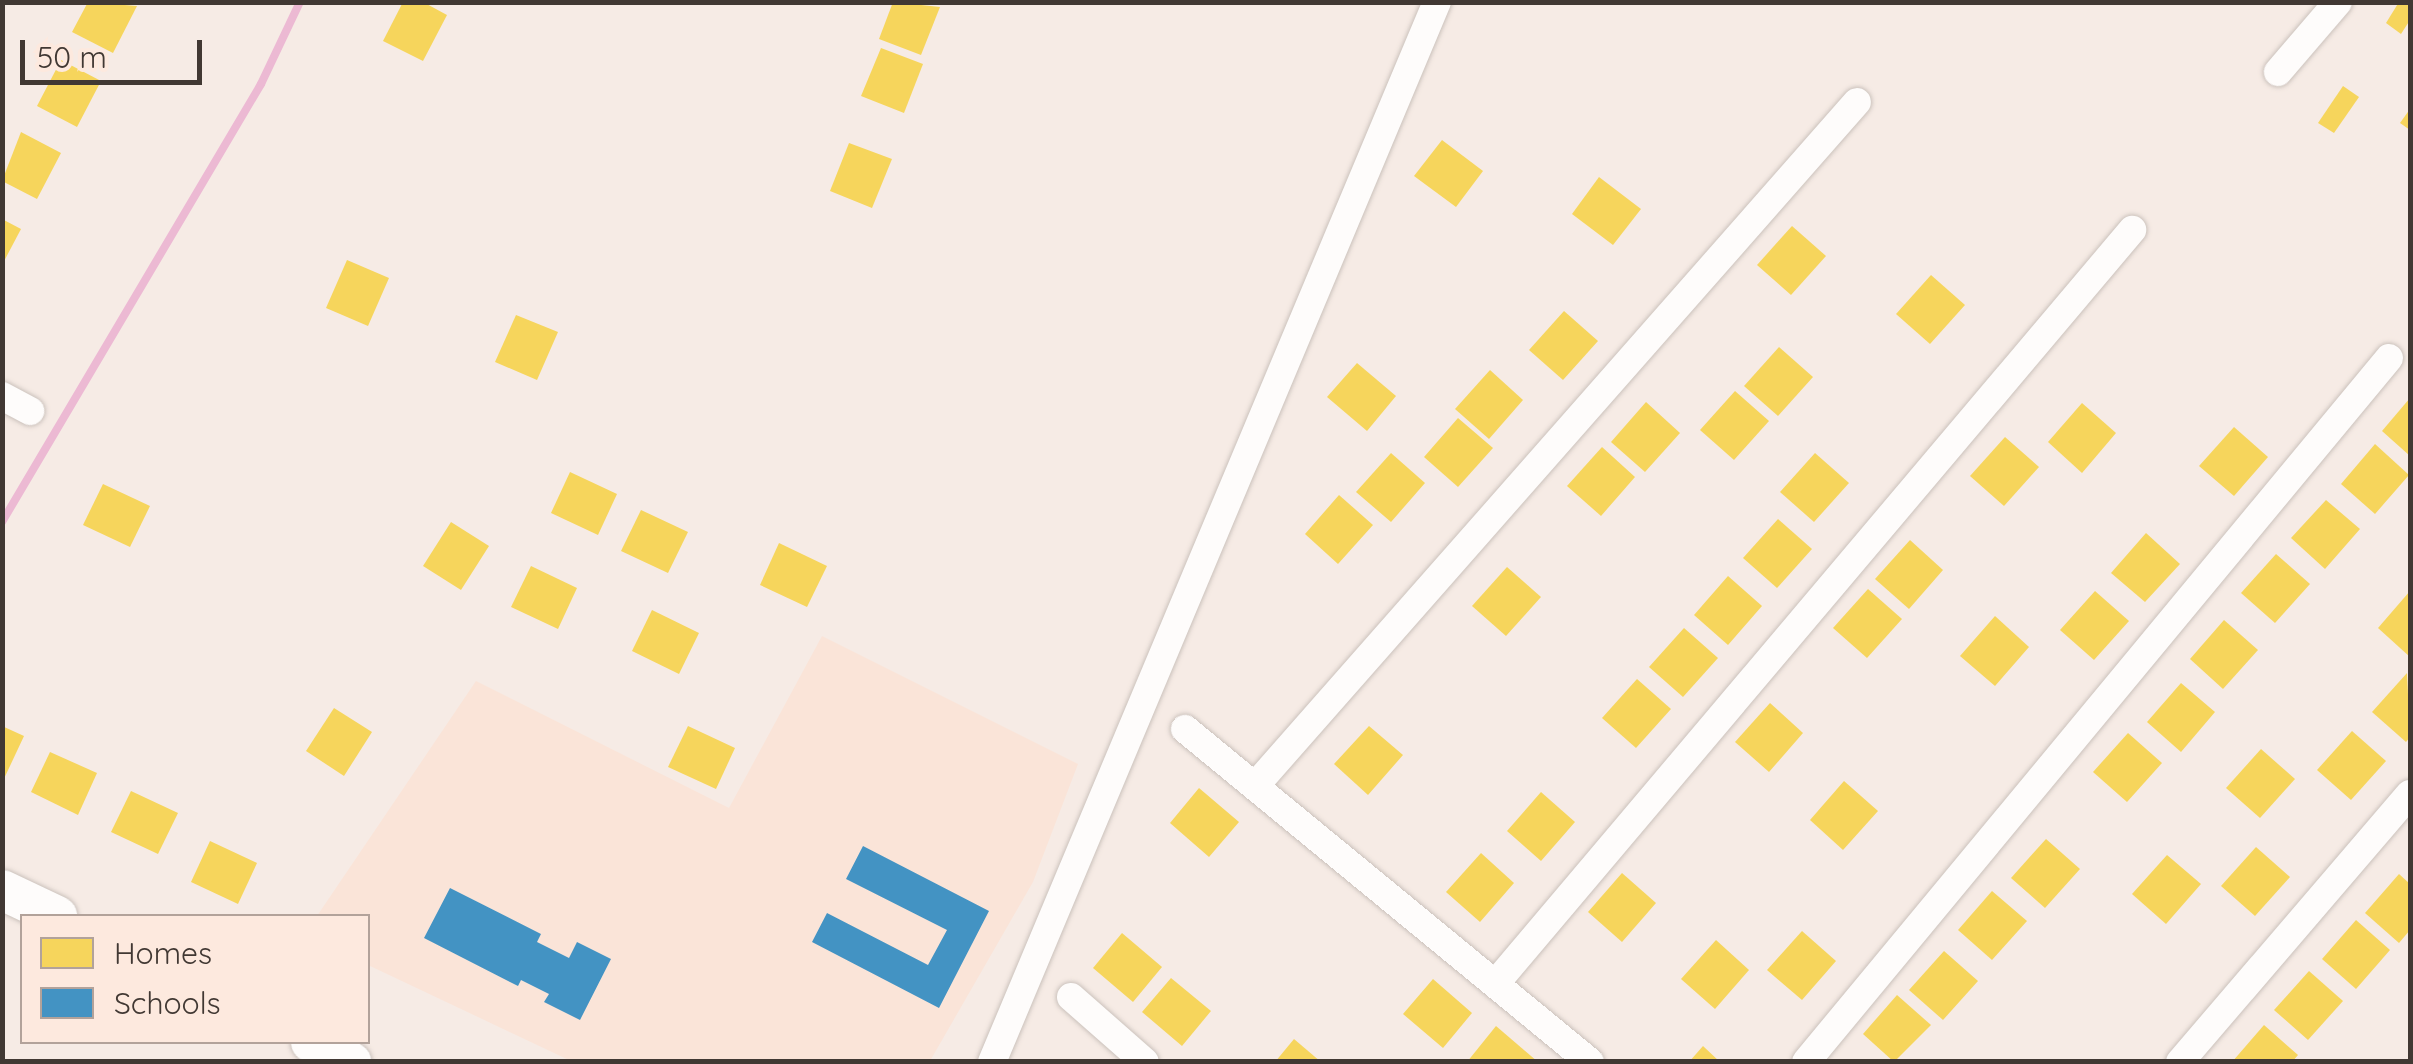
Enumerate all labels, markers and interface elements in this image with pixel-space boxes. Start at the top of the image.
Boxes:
scale bar [25,20,208,82]
text: 50 m [37,38,107,76]
legend [20,914,370,1044]
text: Homes [114,934,212,972]
text: Schools [114,984,221,1022]

